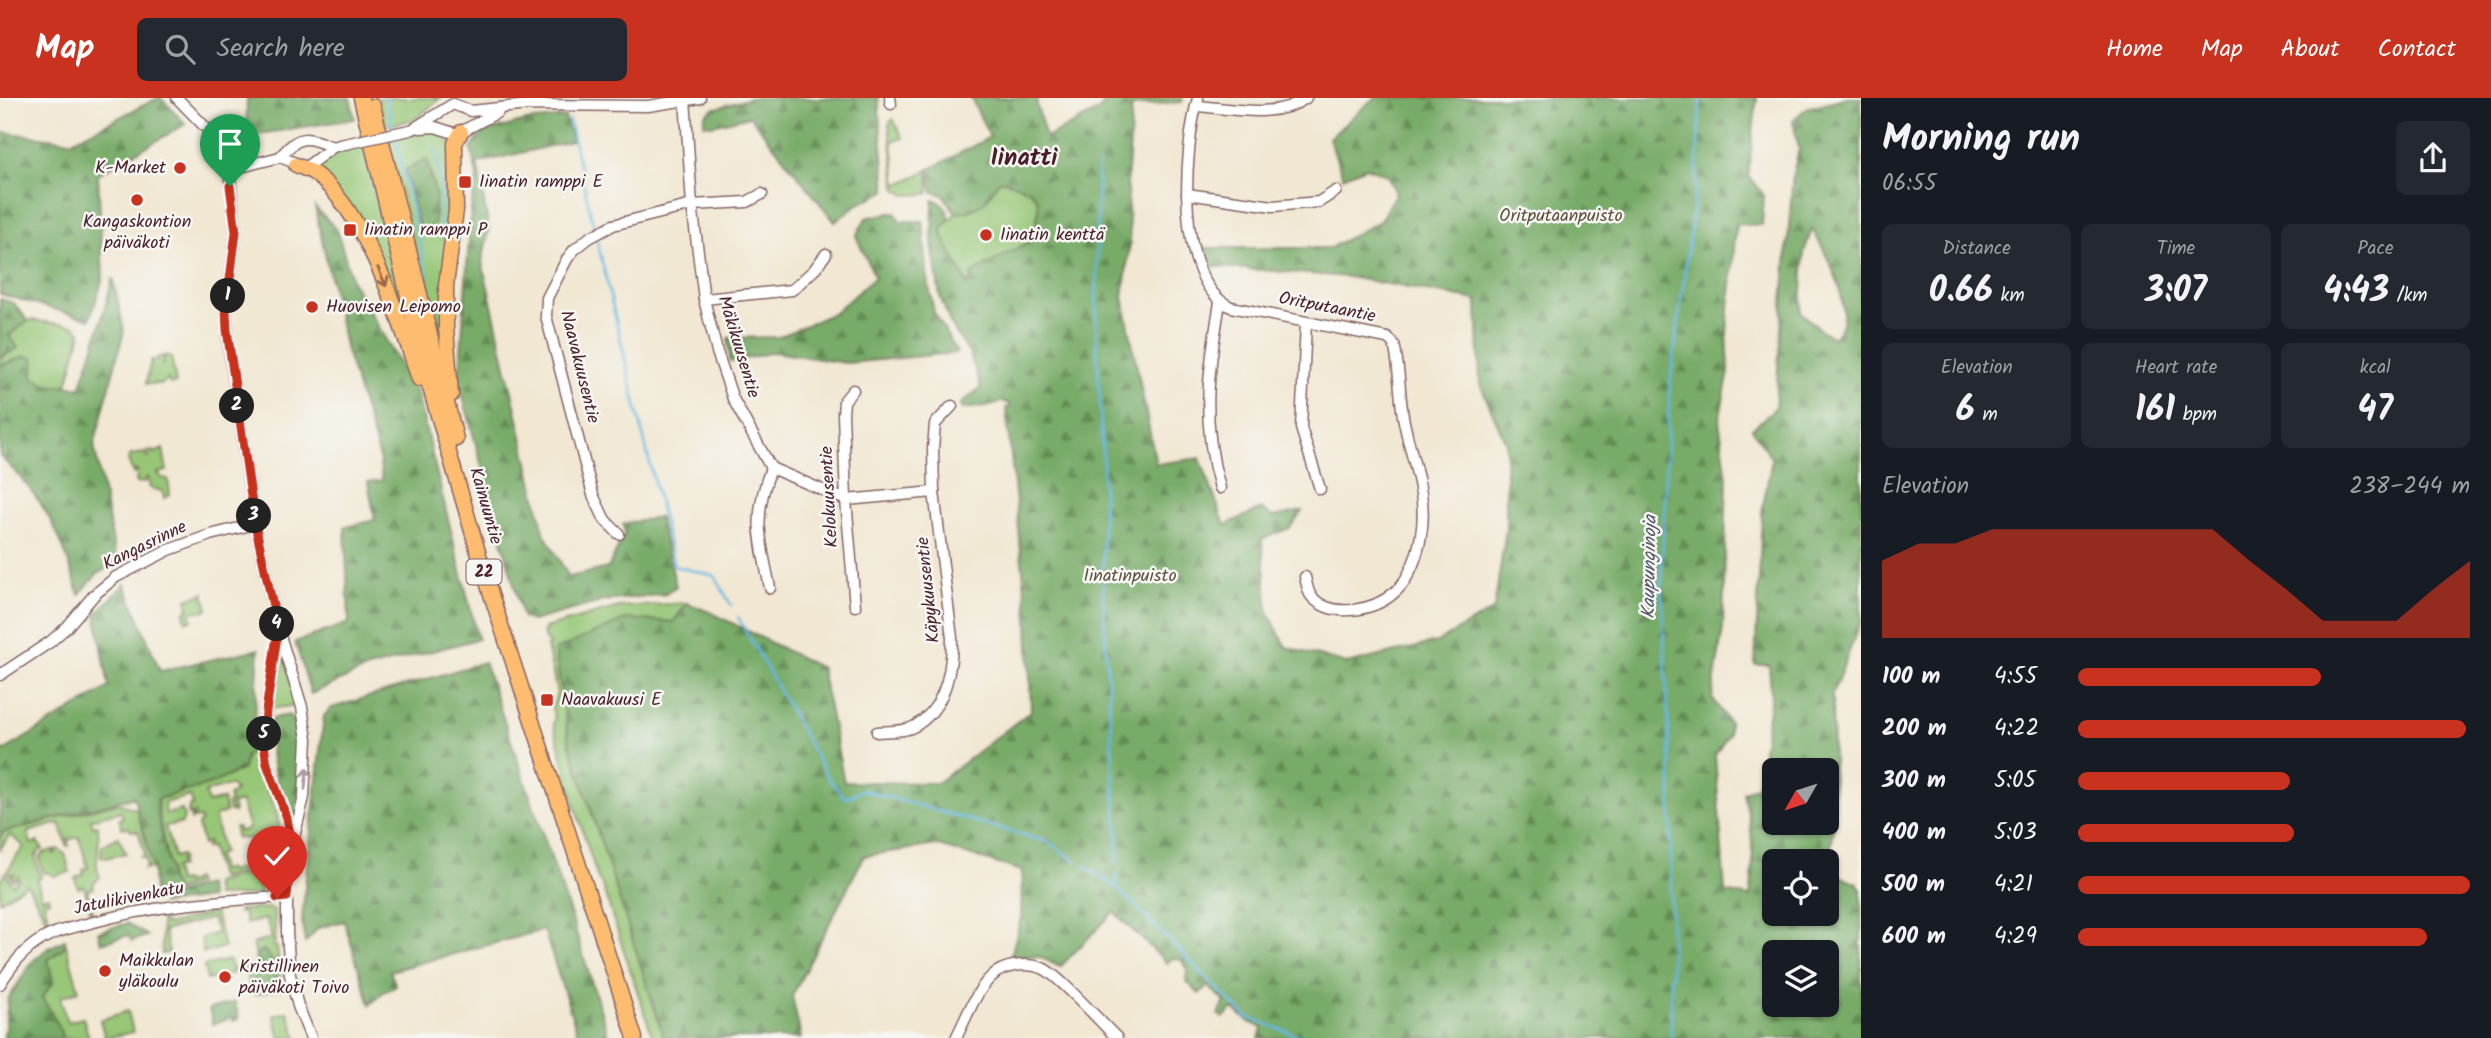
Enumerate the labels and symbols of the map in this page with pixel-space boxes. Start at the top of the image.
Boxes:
pin [200,114,260,186]
district label: Iinatti [990,139,1058,178]
place label: K-Market [95,154,167,183]
marker: K-Market [172,160,188,176]
place label: Iinatin ramppi E [479,168,603,197]
marker: Iinatin ramppi E [457,174,473,190]
marker: Kangaskontion päiväkoti [129,192,145,208]
park label: Oritputaanpuisto [1499,202,1623,231]
place label: Kangaskontion päiväkoti [83,208,191,258]
place label: Iinatin ramppi P [364,216,488,245]
place label: Iinatin kenttä [1000,221,1106,250]
marker: Iinatin ramppi P [342,222,358,238]
marker: Iinatin kenttä [978,227,994,243]
one-way arrow [376,266,389,287]
pin: 1 [210,278,246,314]
street label: Oritputaantie [1276,284,1378,332]
street label: Mäkikuusentie [709,292,767,402]
place label: Huovisen Leipomo [326,293,461,322]
marker: Huovisen Leipomo [304,299,320,315]
street label: Naavakuusentie [551,307,607,427]
pin: 2 [219,388,254,424]
street label: Kelokuusentie [813,445,847,549]
street label: Kainuuntie [460,464,510,548]
pin: 3 [236,498,272,534]
street label: Kangasrinne [98,513,192,579]
water label: Kaupunginoja [1634,514,1666,619]
street label: Käpykuusentie [909,535,949,645]
road number: 22 [466,559,502,584]
park label: Iinatinpuisto [1083,562,1177,591]
pin: 4 [260,606,294,642]
place label: Naavakuusi E [561,686,662,715]
marker: Naavakuusi E [539,692,555,708]
pin: 5 [246,716,282,752]
north arrow [1762,758,1839,835]
one-way arrow [300,768,313,790]
pin [247,826,307,898]
street label: Jatulikivenkatu [71,874,187,924]
place label: Maikkulan yläkoulu [118,947,194,997]
place label: Kristillinen päiväkoti Toivo [238,953,349,1003]
marker: Maikkulan yläkoulu [97,963,113,979]
marker: Kristillinen päiväkoti Toivo [217,969,233,985]

